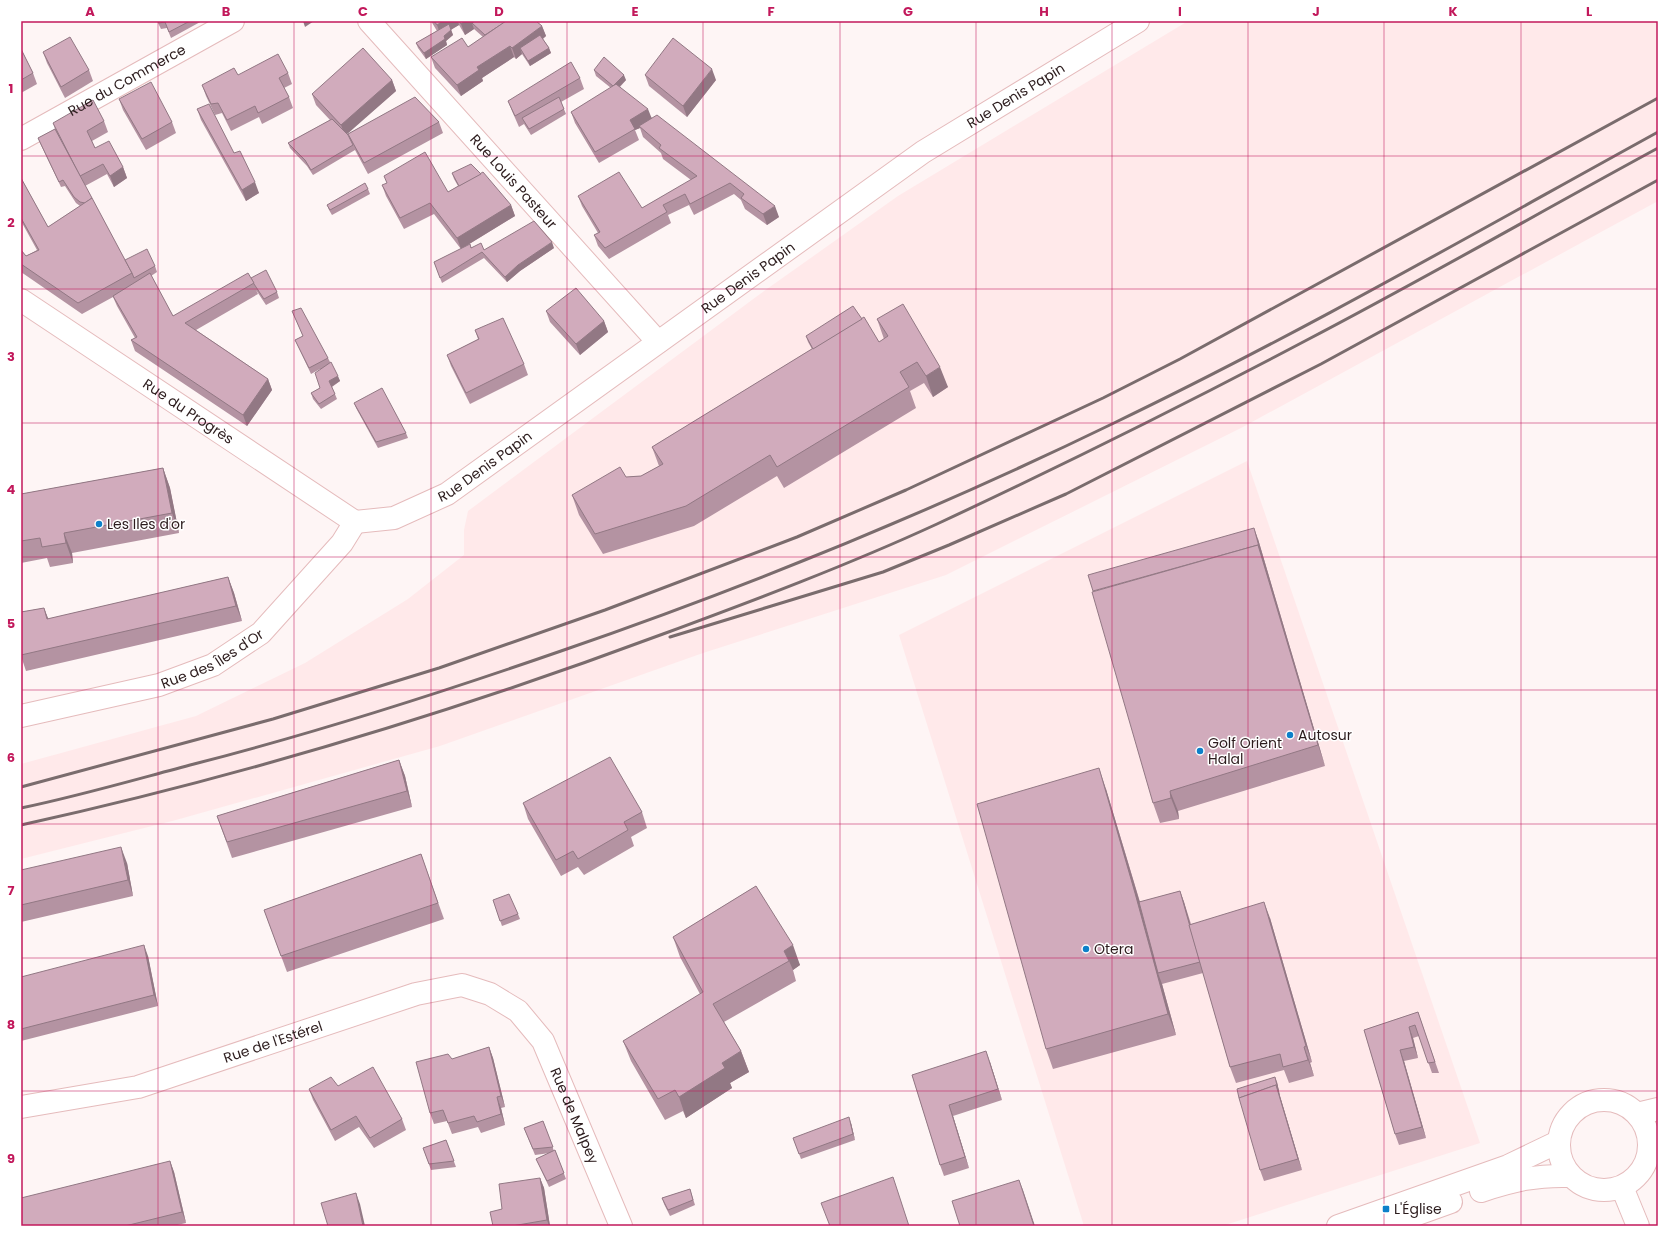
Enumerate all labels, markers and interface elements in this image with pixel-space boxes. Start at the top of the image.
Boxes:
text: A [85,2,95,21]
text: B [222,2,231,21]
text: C [358,2,368,21]
text: D [494,2,504,21]
text: E [631,2,639,21]
text: F [767,2,775,21]
text: G [903,2,913,21]
text: H [1039,2,1049,21]
text: I [1178,2,1182,21]
text: J [1312,2,1320,21]
text: K [1448,2,1458,21]
text: L [1586,2,1592,21]
street label: Rue du Commerce [64,39,189,121]
street label: Rue Denis Papin [963,58,1068,133]
text: 1 [9,79,13,98]
street label: Rue Louis Pasteur [466,130,562,233]
text: 2 [7,213,15,232]
street label: Rue Denis Papin [697,237,799,318]
text: 3 [7,347,15,366]
street label: Rue du Progrès [139,374,238,449]
street label: Rue Denis Papin [435,426,536,507]
text: 4 [7,480,16,499]
place label: Les Iles d'or [107,514,185,534]
marker: Les Iles d'or [94,519,104,529]
text: 5 [7,614,15,633]
street label: Rue des Îles d'Or [158,624,268,693]
place label: Autosur [1298,725,1352,745]
marker: Autosur [1285,730,1295,740]
place label: Golf Orient Halal [1208,733,1282,769]
marker: Golf Orient Halal [1195,746,1205,756]
text: 6 [7,748,15,767]
text: 7 [8,881,15,900]
place label: Otera [1094,939,1133,959]
marker: Otera [1081,944,1091,954]
text: 8 [7,1015,15,1034]
street label: Rue de l'Estérel [221,1016,325,1068]
street label: Rue de Malpey [545,1064,604,1167]
text: 9 [7,1149,15,1168]
place label: L'Église [1394,1199,1442,1219]
marker: L'Église [1381,1204,1391,1214]

